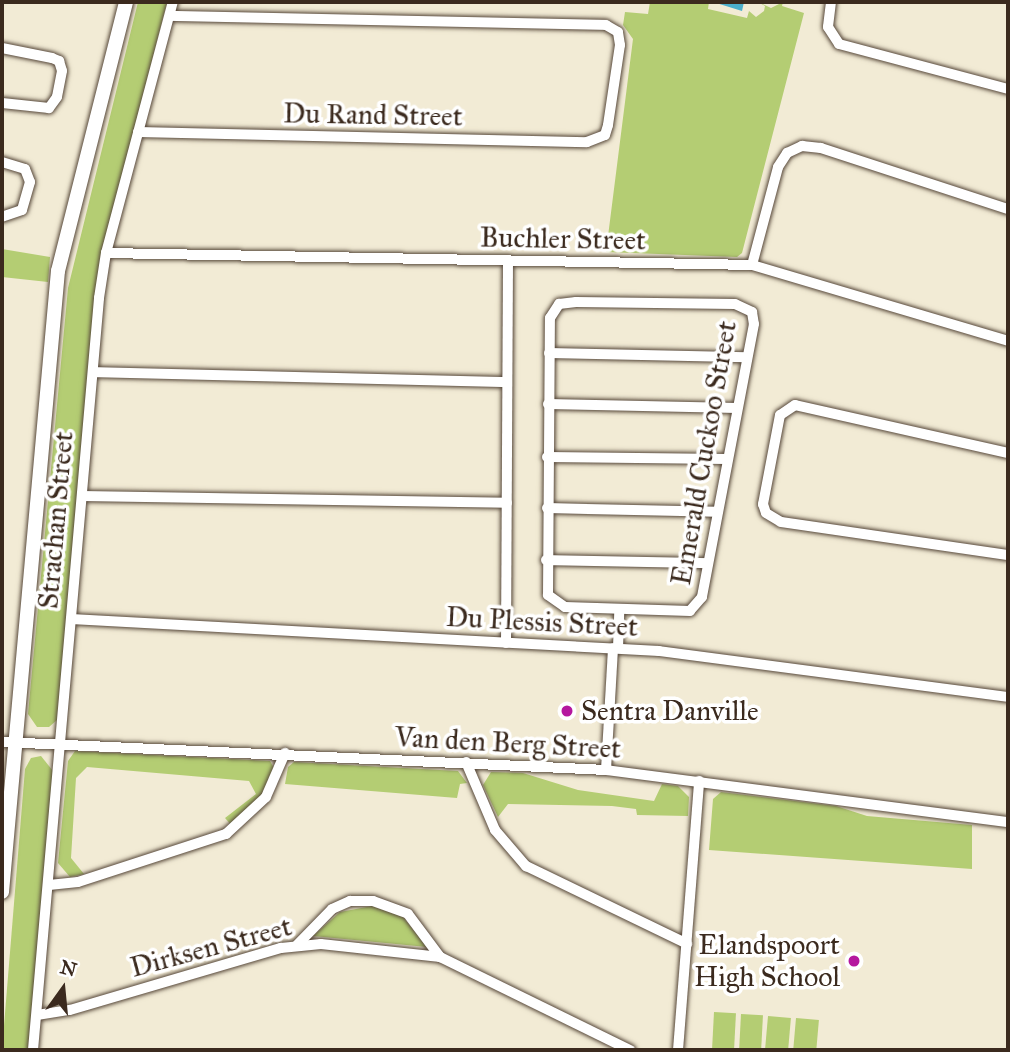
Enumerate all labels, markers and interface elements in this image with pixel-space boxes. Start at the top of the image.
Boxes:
street label: Du Rand Street [283,97,463,133]
street label: Buchler Street [480,221,646,257]
street label: Emerald Cuckoo Street [664,318,744,588]
street label: Strachan Street [31,430,81,610]
street label: Du Plessis Street [445,600,639,644]
place label: Sentra Danville [581,694,759,728]
marker: Sentra Danville [559,703,575,719]
street label: Van den Berg Street [394,720,622,766]
street label: Dirksen Street [127,909,295,985]
place label: Elandspoort High School [694,928,840,994]
marker: Elandspoort High School [846,953,862,969]
north arrow [28,954,98,1024]
text: N [58,955,79,981]

